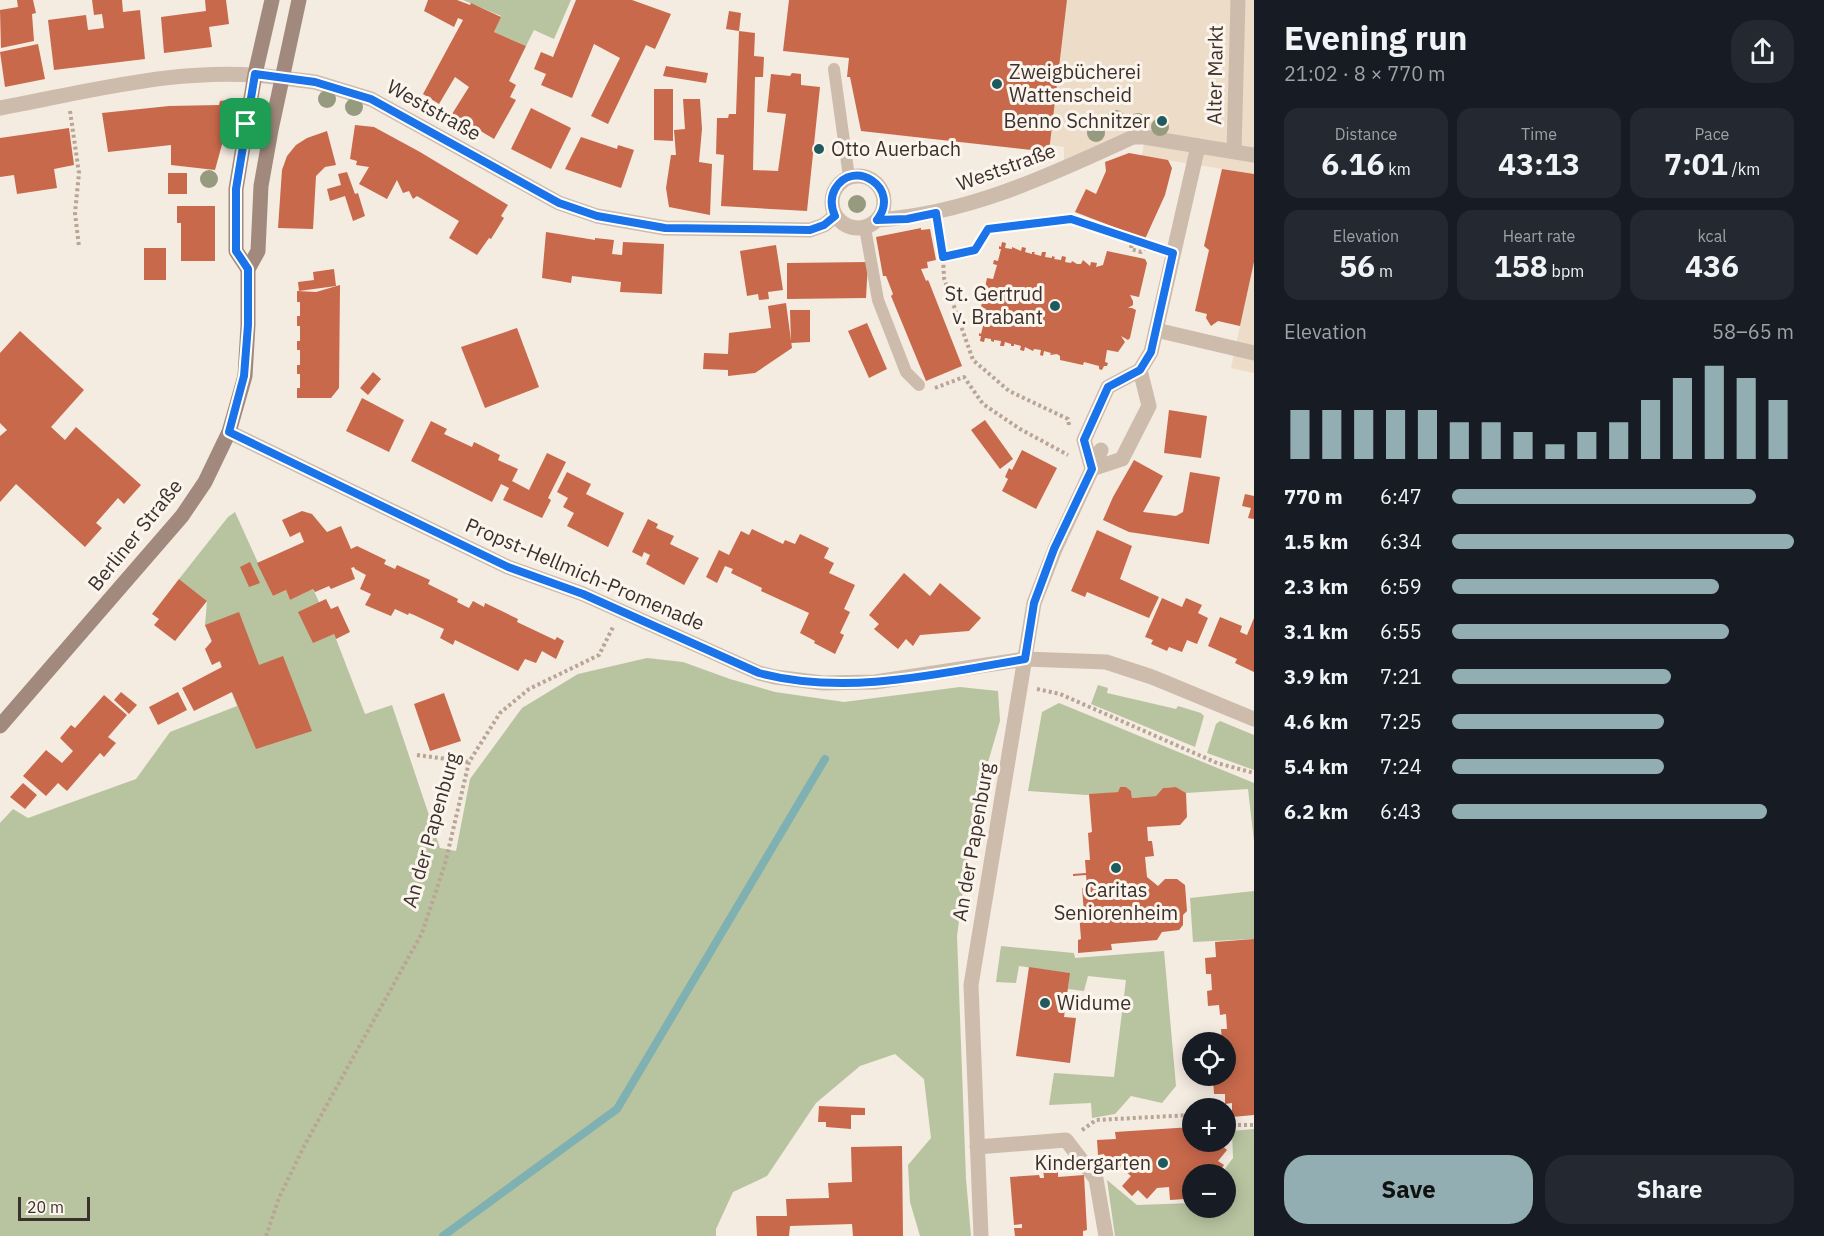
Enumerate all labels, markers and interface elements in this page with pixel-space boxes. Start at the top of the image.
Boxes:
text: Evening run [1284,16,1468,59]
button: share [1731,20,1794,83]
street label: Alter Markt [1200,25,1229,125]
place label: Zweigbücherei Wattenscheid [1009,58,1141,108]
text: 21:02 · 8 × 770 m [1284,60,1445,87]
street label: Weststraße [382,73,486,146]
marker: Zweigbücherei Wattenscheid [990,77,1004,91]
pin [220,98,271,149]
icon: arrive [229,107,262,140]
place label: Benno Schnitzer [1004,107,1150,134]
marker: Benno Schnitzer [1155,114,1169,128]
text: Distance [1335,124,1397,144]
text: Time [1521,124,1557,144]
text: Pace [1695,124,1729,144]
place label: Otto Auerbach [831,135,961,162]
street label: Weststraße [953,136,1059,197]
marker: Otto Auerbach [812,142,826,156]
text: 6.16 [1321,144,1385,183]
text: 43:13 [1498,144,1580,183]
text: 7:01 [1664,144,1728,183]
text: km [1385,159,1411,179]
text: /km [1728,159,1760,179]
text: Elevation [1333,226,1399,246]
text: Heart rate [1503,226,1575,246]
text: kcal [1697,226,1727,246]
text: 56 [1339,246,1375,285]
text: 158 [1494,246,1548,285]
text: 436 [1685,246,1739,285]
text: m [1375,261,1393,281]
text: bpm [1548,261,1584,281]
place label: St. Gertrud v. Brabant [945,280,1043,330]
marker: St. Gertrud v. Brabant [1048,299,1062,313]
text: Elevation [1284,318,1367,345]
text: 58–65 m [1712,318,1794,345]
street label: Berliner Straße [81,473,188,596]
text: 770 m [1284,483,1343,510]
text: 6:47 [1380,483,1422,510]
street label: Propst-Hellmich-Promenade [461,511,709,636]
text: 1.5 km [1284,528,1348,555]
text: 6:34 [1380,528,1422,555]
text: 2.3 km [1284,573,1348,600]
text: 6:59 [1380,573,1422,600]
text: 3.1 km [1284,618,1348,645]
text: 6:55 [1380,618,1422,645]
text: 3.9 km [1284,663,1348,690]
text: 7:21 [1380,663,1422,690]
text: 4.6 km [1284,708,1348,735]
text: 7:25 [1380,708,1422,735]
street label: An der Papenburg [395,749,466,911]
text: 5.4 km [1284,753,1348,780]
text: 7:24 [1380,753,1422,780]
street label: An der Papenburg [945,760,1000,923]
text: 6.2 km [1284,798,1348,825]
text: 6:43 [1380,798,1422,825]
marker: Caritas Seniorenheim [1109,861,1123,875]
place label: Caritas Seniorenheim [1054,876,1178,926]
place label: Widume [1057,989,1131,1016]
marker: Widume [1038,996,1052,1010]
map controls [1182,1032,1236,1218]
button: locate [1182,1032,1236,1086]
button: + [1182,1098,1236,1152]
place label: Kindergarten [1035,1149,1151,1176]
button: Save [1284,1155,1533,1224]
button: Share [1545,1155,1794,1224]
marker: Kindergarten [1156,1156,1170,1170]
button: − [1182,1164,1236,1218]
scale bar [18,1194,90,1222]
text: 20 m [27,1197,64,1217]

